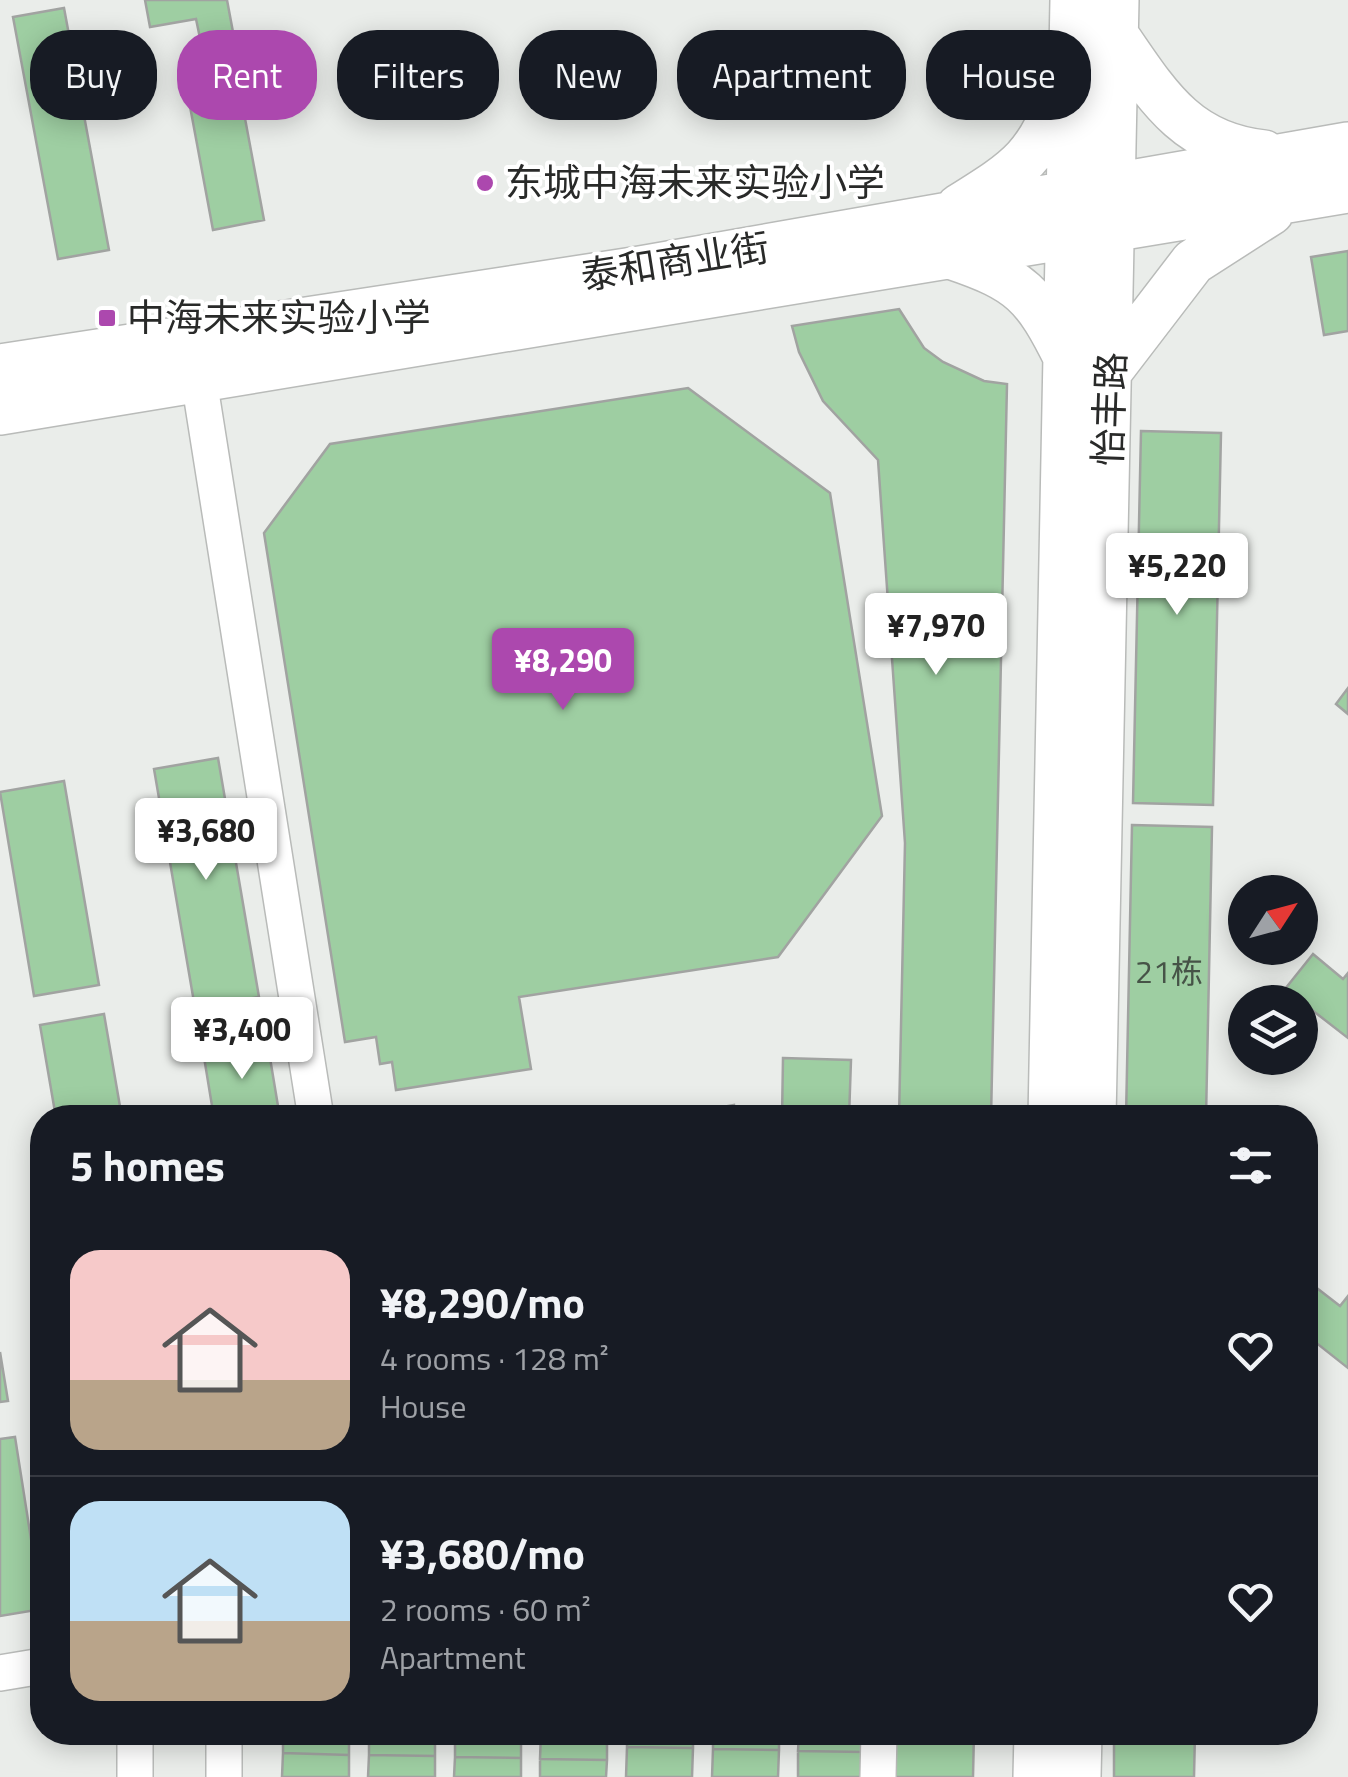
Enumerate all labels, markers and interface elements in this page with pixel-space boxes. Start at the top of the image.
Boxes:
chip: Buy [30,30,157,120]
chip: Rent [177,30,317,120]
chip: Filters [337,30,499,120]
chip: New [519,30,657,120]
chip: Apartment [677,30,906,120]
chip: House [926,30,1091,120]
place label: 东城中海未来实验小学 [505,153,885,211]
marker: 东城中海未来实验小学 [474,172,496,194]
street label: 泰和商业街 [576,218,773,305]
place label: 中海未来实验小学 [127,288,431,346]
marker: 中海未来实验小学 [96,307,118,329]
street label: 怡丰路 [1078,351,1140,467]
pin: ¥5,220 [1096,533,1258,618]
text: ¥5,220 [1128,541,1226,589]
pin: ¥7,970 [855,593,1017,678]
text: ¥7,970 [887,601,985,649]
pin: ¥8,290 [482,628,644,713]
text: ¥8,290 [514,636,612,684]
pin: ¥3,680 [125,798,287,883]
text: ¥3,680 [157,806,255,854]
north arrow [1228,875,1318,965]
map controls [1228,875,1318,1075]
house number: 21栋 [1135,947,1203,995]
button: layers [1228,985,1318,1075]
pin: ¥3,400 [161,997,323,1082]
text: ¥3,400 [193,1005,291,1053]
text: 5 homes [70,1133,225,1197]
icon: filters [1223,1138,1278,1193]
text: ¥8,290/mo [380,1270,585,1334]
icon: home [150,1290,270,1410]
icon: heart [1223,1323,1278,1378]
text: 4 rooms · 128 m² [380,1334,609,1382]
text: House [380,1382,466,1430]
text: ¥3,680/mo [380,1521,585,1585]
icon: home [150,1541,270,1661]
icon: heart [1223,1574,1278,1629]
text: 2 rooms · 60 m² [380,1585,591,1633]
text: Apartment [380,1633,526,1681]

